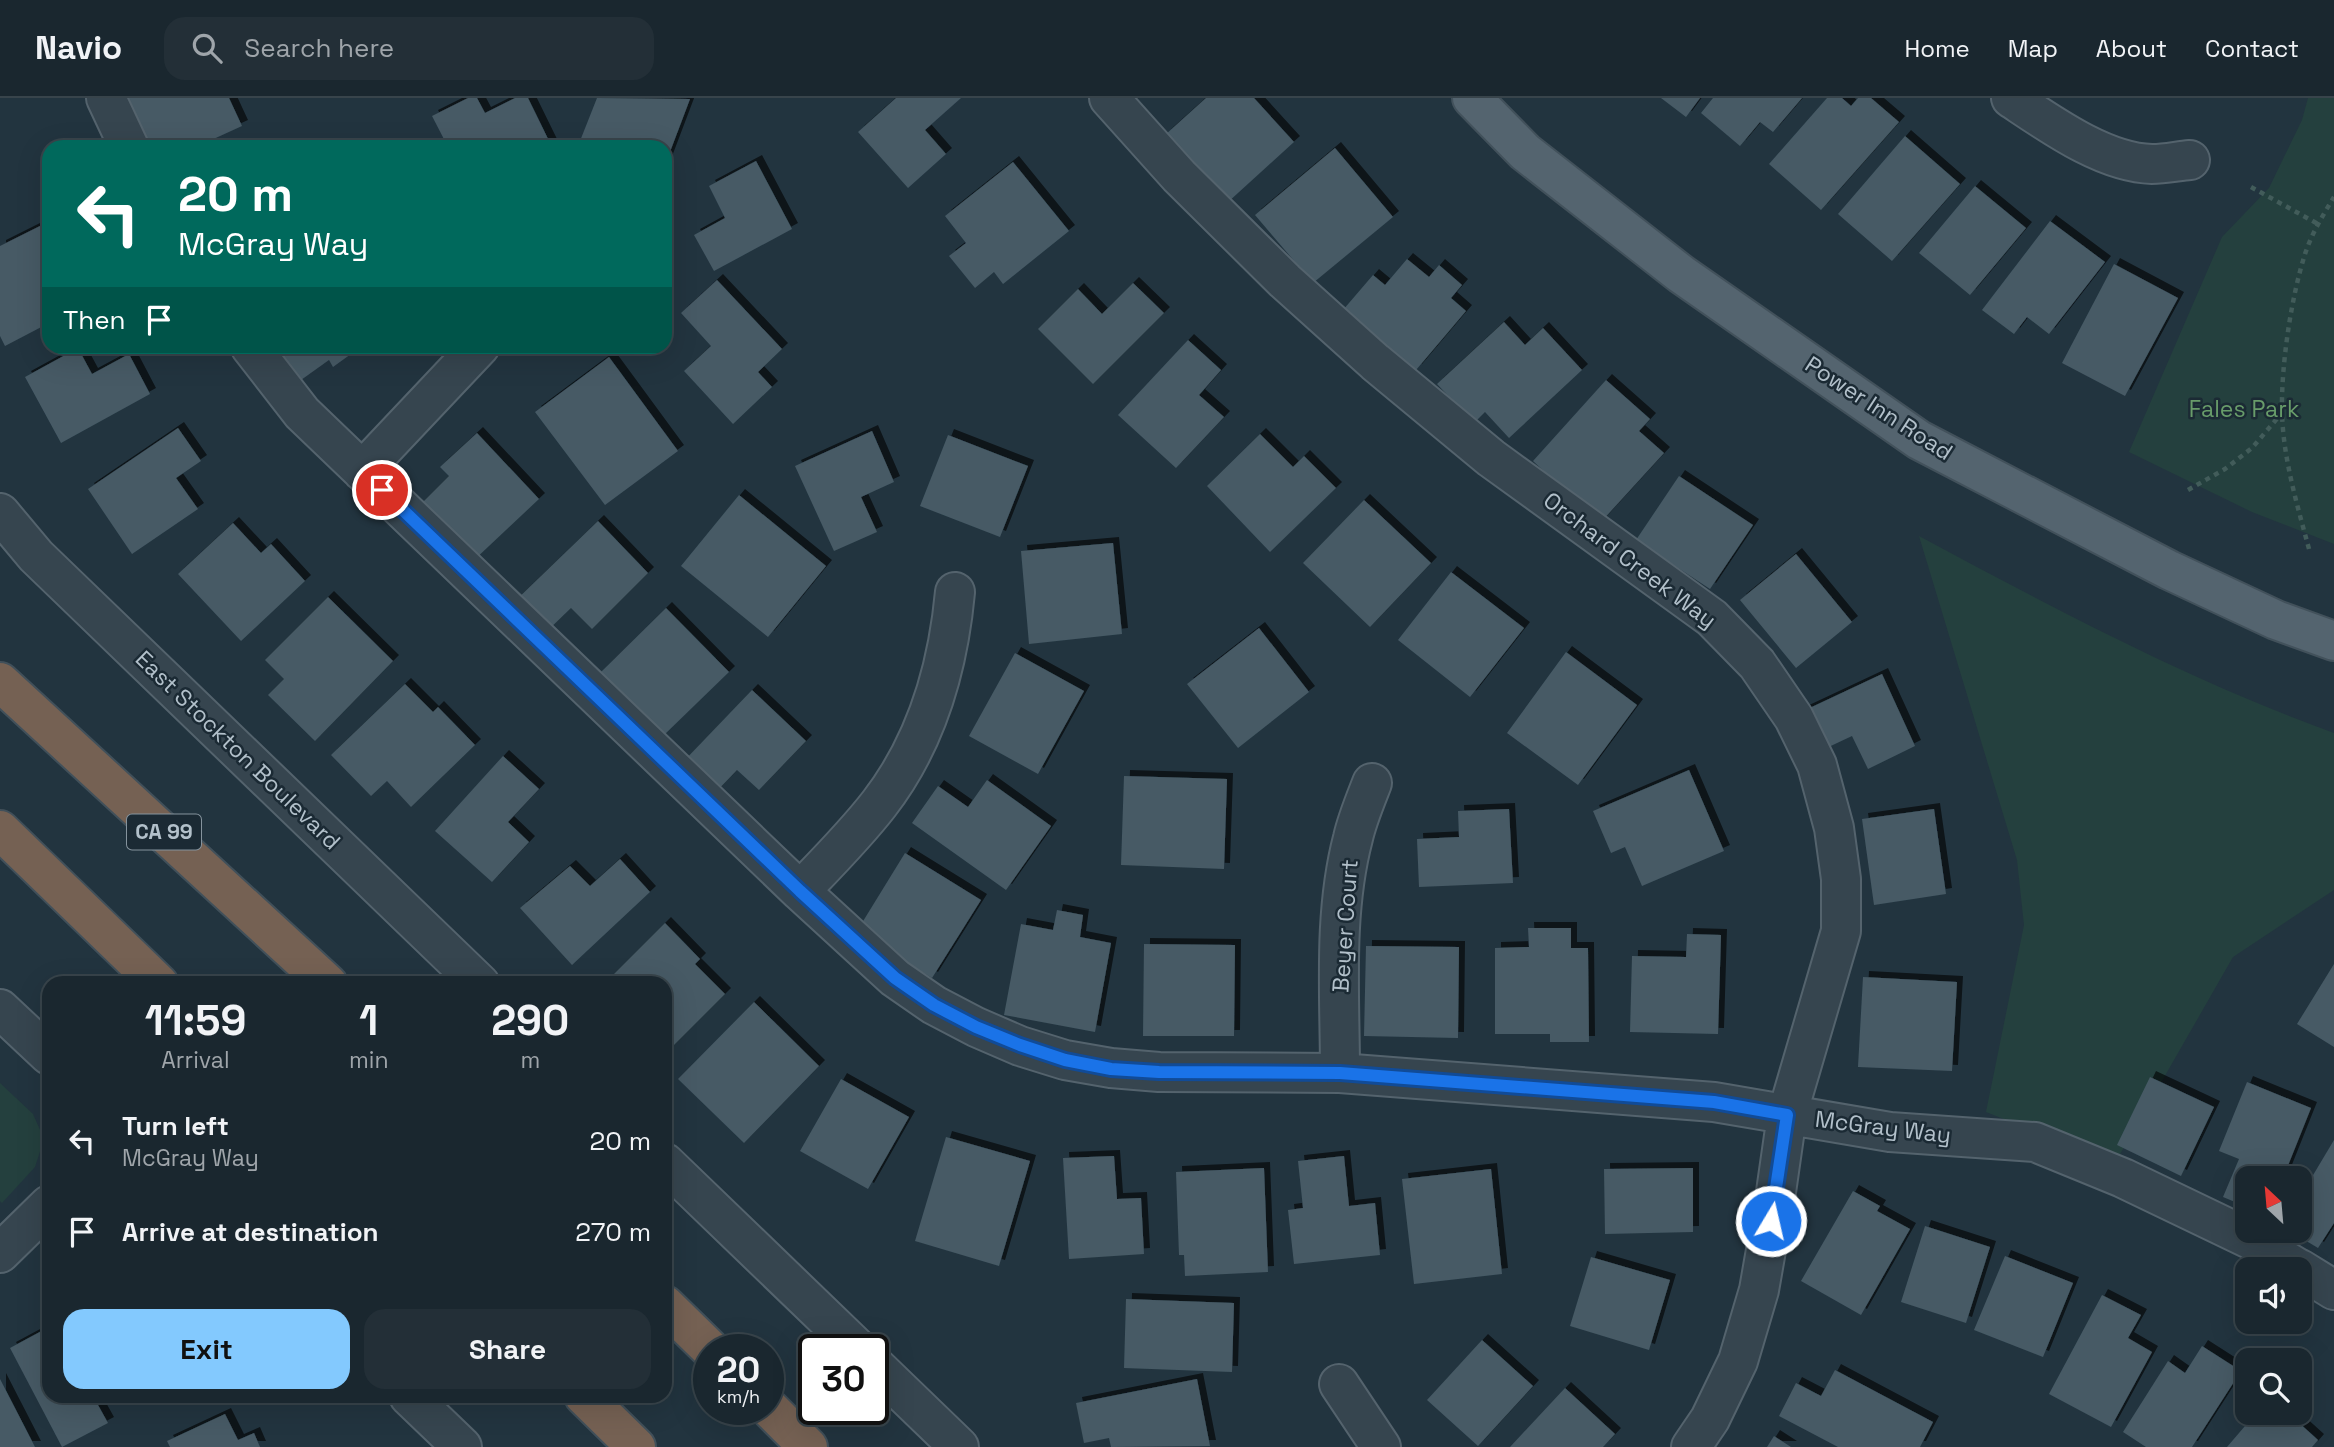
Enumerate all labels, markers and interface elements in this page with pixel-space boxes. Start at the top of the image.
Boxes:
search box [164,17,654,80]
text: Navio [35,27,122,69]
icon: search [188,29,226,67]
text: Search here [244,31,394,65]
text: Home [1904,33,1970,64]
text: Map [2008,33,2058,64]
text: About [2096,33,2167,64]
text: Contact [2205,33,2299,64]
text: 20 m [178,163,293,225]
icon: left [63,168,154,259]
text: McGray Way [178,224,368,264]
icon: arrive [140,301,178,339]
text: Then [63,303,126,337]
street label: Power Inn Road [1800,349,1958,467]
park label: Fales Park [2189,394,2299,424]
pin [352,460,412,520]
icon: arrive [363,471,401,509]
street label: Orchard Creek Way [1538,485,1722,635]
street label: East Stockton Boulevard [129,644,347,856]
road number: CA 99 [127,814,201,850]
street label: Beyer Court [1325,858,1365,994]
text: 11:59 [145,994,246,1047]
text: 1 [359,994,378,1047]
text: 290 [491,994,569,1047]
text: Arrival [161,1045,230,1075]
text: min [349,1045,389,1075]
text: m [520,1045,540,1075]
street label: McGray Way [1813,1104,1953,1150]
text: Turn left [122,1109,229,1143]
icon: left [63,1122,101,1160]
text: 20 m [590,1124,651,1158]
text: McGray Way [122,1143,259,1173]
north arrow [2235,1166,2312,1242]
map controls [2235,1166,2312,1425]
position arrow [1734,1184,1808,1258]
icon: arrive [63,1213,101,1251]
text: Arrive at destination [122,1215,379,1249]
text: 270 m [575,1215,651,1249]
button: sound [2235,1257,2312,1334]
button: Exit [63,1309,350,1389]
button: Share [364,1309,651,1389]
speed limit sign: 30 [798,1334,889,1425]
text: 20 [717,1348,760,1392]
button: search [2235,1348,2312,1425]
text: km/h [717,1385,760,1408]

